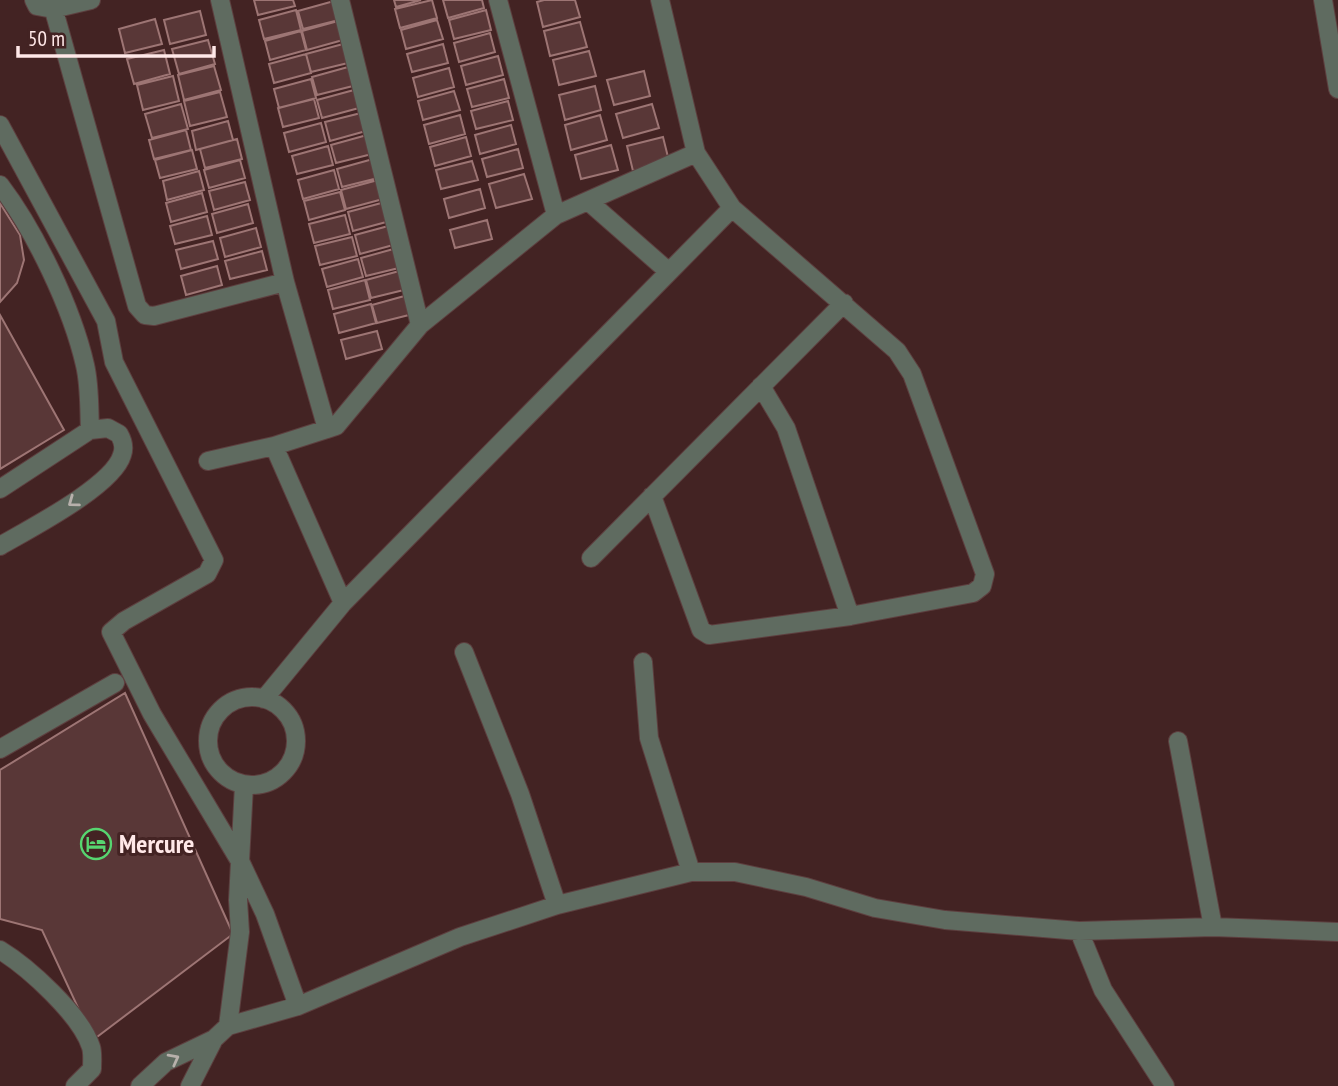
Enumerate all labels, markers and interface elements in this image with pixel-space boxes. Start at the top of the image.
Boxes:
scale bar [18,14,214,58]
text: 50 m [28,25,65,52]
one-way arrow [68,494,81,506]
hotel icon: Mercure [79,827,113,861]
place label: Mercure [119,827,194,860]
one-way arrow [167,1053,179,1067]

